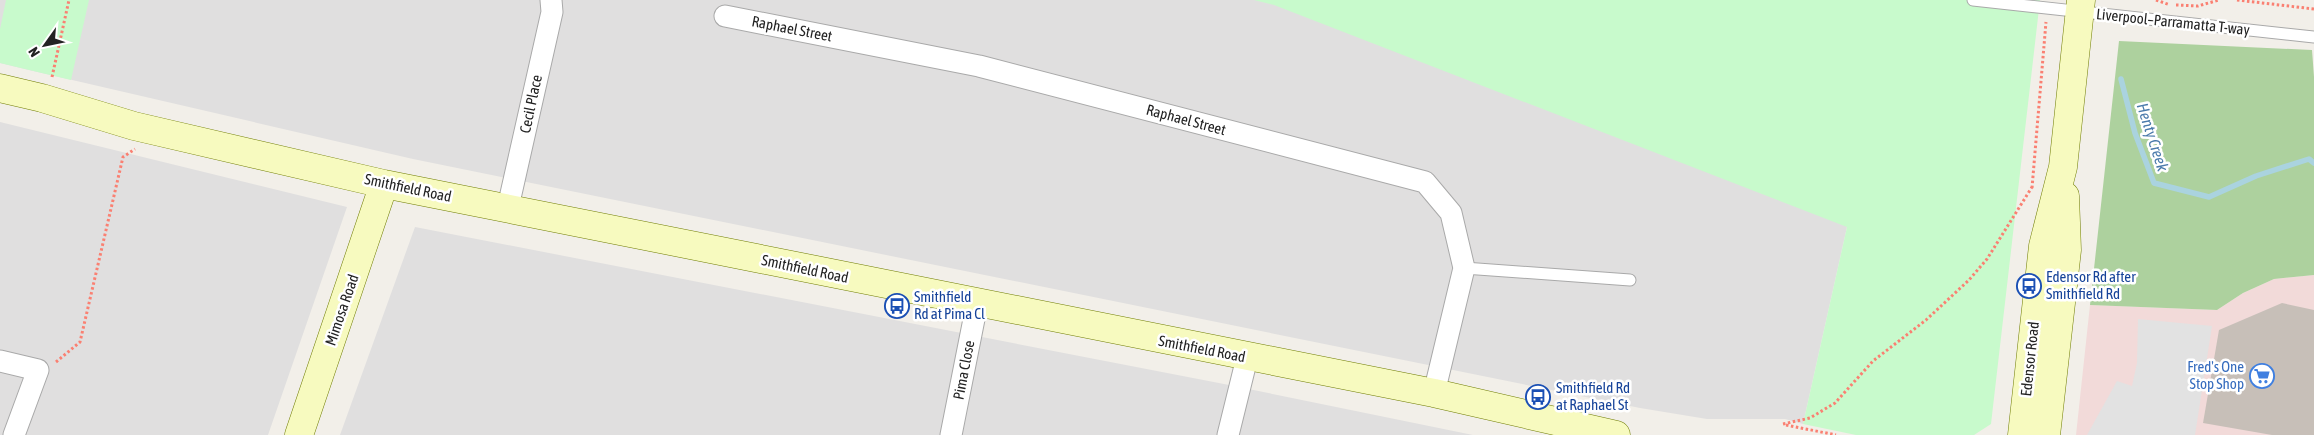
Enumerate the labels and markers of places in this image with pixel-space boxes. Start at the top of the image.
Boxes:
place label: Edensor Rd after Smithfield Rd [2046,268,2136,302]
bus stop icon: Edensor Rd after Smithfield Rd [2016,273,2042,299]
place label: Smithfield Rd at Pima Cl [914,288,985,322]
bus stop icon: Smithfield Rd at Pima Cl [884,293,910,319]
place label: Fred's One Stop Shop [2187,358,2244,392]
supermarket icon: Fred's One Stop Shop [2249,363,2275,389]
place label: Smithfield Rd at Raphael St [1556,379,1630,413]
bus stop icon: Smithfield Rd at Raphael St [1525,384,1551,410]

